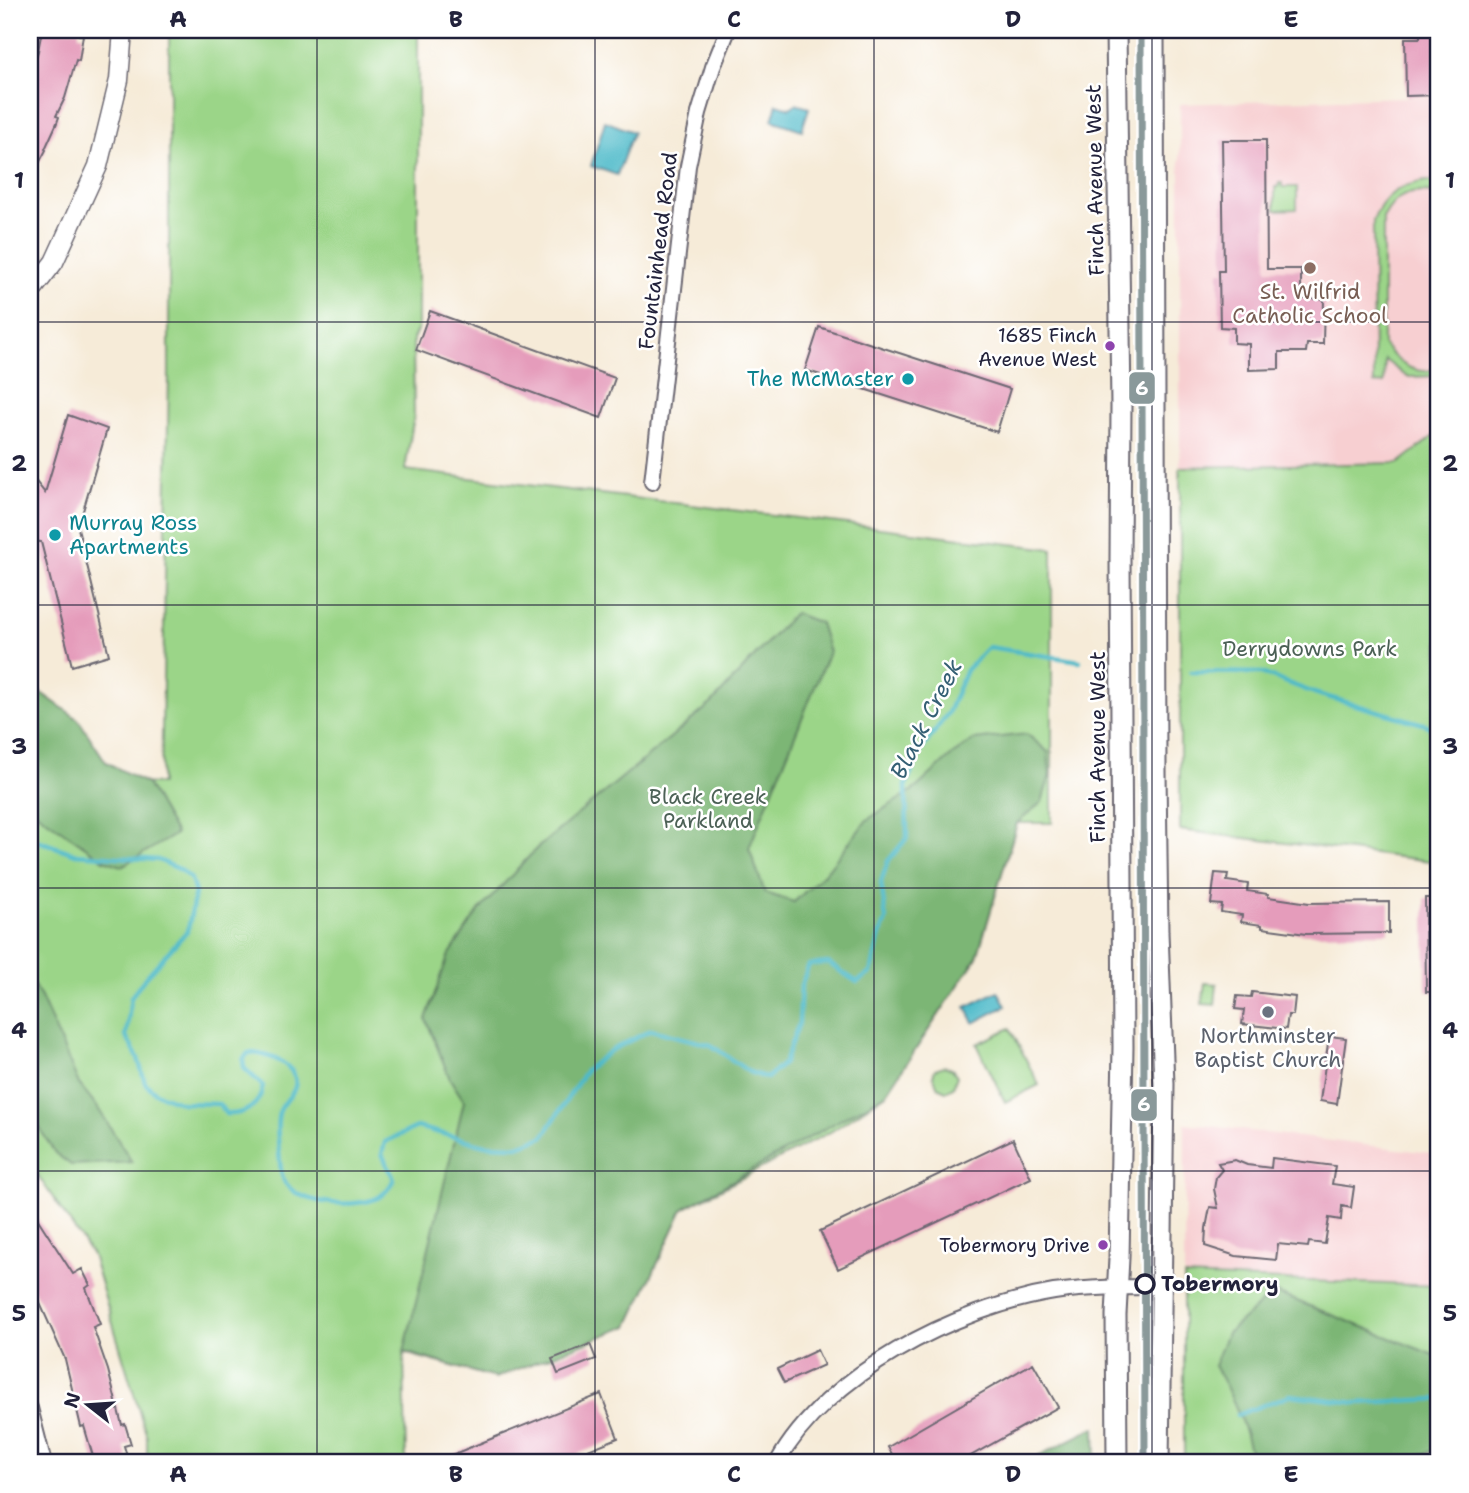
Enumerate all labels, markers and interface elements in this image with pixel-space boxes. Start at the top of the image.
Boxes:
text: A [169,4,187,34]
text: B [449,4,463,34]
text: C [727,4,741,34]
text: D [1005,4,1021,34]
text: E [1283,4,1299,34]
street label: Finch Avenue West [1079,84,1111,276]
street label: Fountainhead Road [632,151,684,351]
text: 1 [14,165,24,195]
text: 1 [1445,165,1455,195]
marker: St. Wilfrid Catholic School [1302,260,1318,276]
place label: St. Wilfrid Catholic School [1232,278,1388,330]
place label: 1685 Finch Avenue West [978,323,1097,372]
marker: 1685 Finch Avenue West [1103,339,1117,353]
place label: The McMaster [747,365,894,393]
marker: The McMaster [900,371,916,387]
line badge: 6 [1128,371,1156,405]
text: 6 [1135,376,1149,401]
text: 2 [11,448,27,478]
text: 2 [1442,448,1458,478]
place label: Murray Ross Apartments [69,509,197,561]
marker: Murray Ross Apartments [47,527,63,543]
park label: Derrydowns Park [1223,635,1397,663]
street label: Finch Avenue West [1084,651,1112,843]
water label: Black Creek [883,654,969,784]
text: 3 [11,731,27,761]
text: 3 [1442,731,1458,761]
park label: Black Creek Parkland [649,783,767,835]
marker: Northminster Baptist Church [1260,1004,1276,1020]
text: 4 [11,1015,27,1045]
text: 4 [1442,1015,1458,1045]
place label: Northminster Baptist Church [1195,1022,1341,1074]
line badge: 6 [1130,1088,1158,1122]
text: 6 [1137,1092,1151,1117]
place label: Tobermory Drive [939,1233,1090,1258]
marker: Tobermory Drive [1096,1238,1110,1252]
place label: Tobermory [1161,1270,1279,1298]
marker: Tobermory [1135,1274,1155,1294]
text: 5 [12,1298,26,1328]
text: 5 [1443,1298,1457,1328]
north arrow [52,1370,122,1440]
text: N [58,1389,86,1411]
text: A [169,1459,187,1489]
text: B [449,1459,463,1489]
text: C [727,1459,741,1489]
text: D [1005,1459,1021,1489]
text: E [1283,1459,1299,1489]

